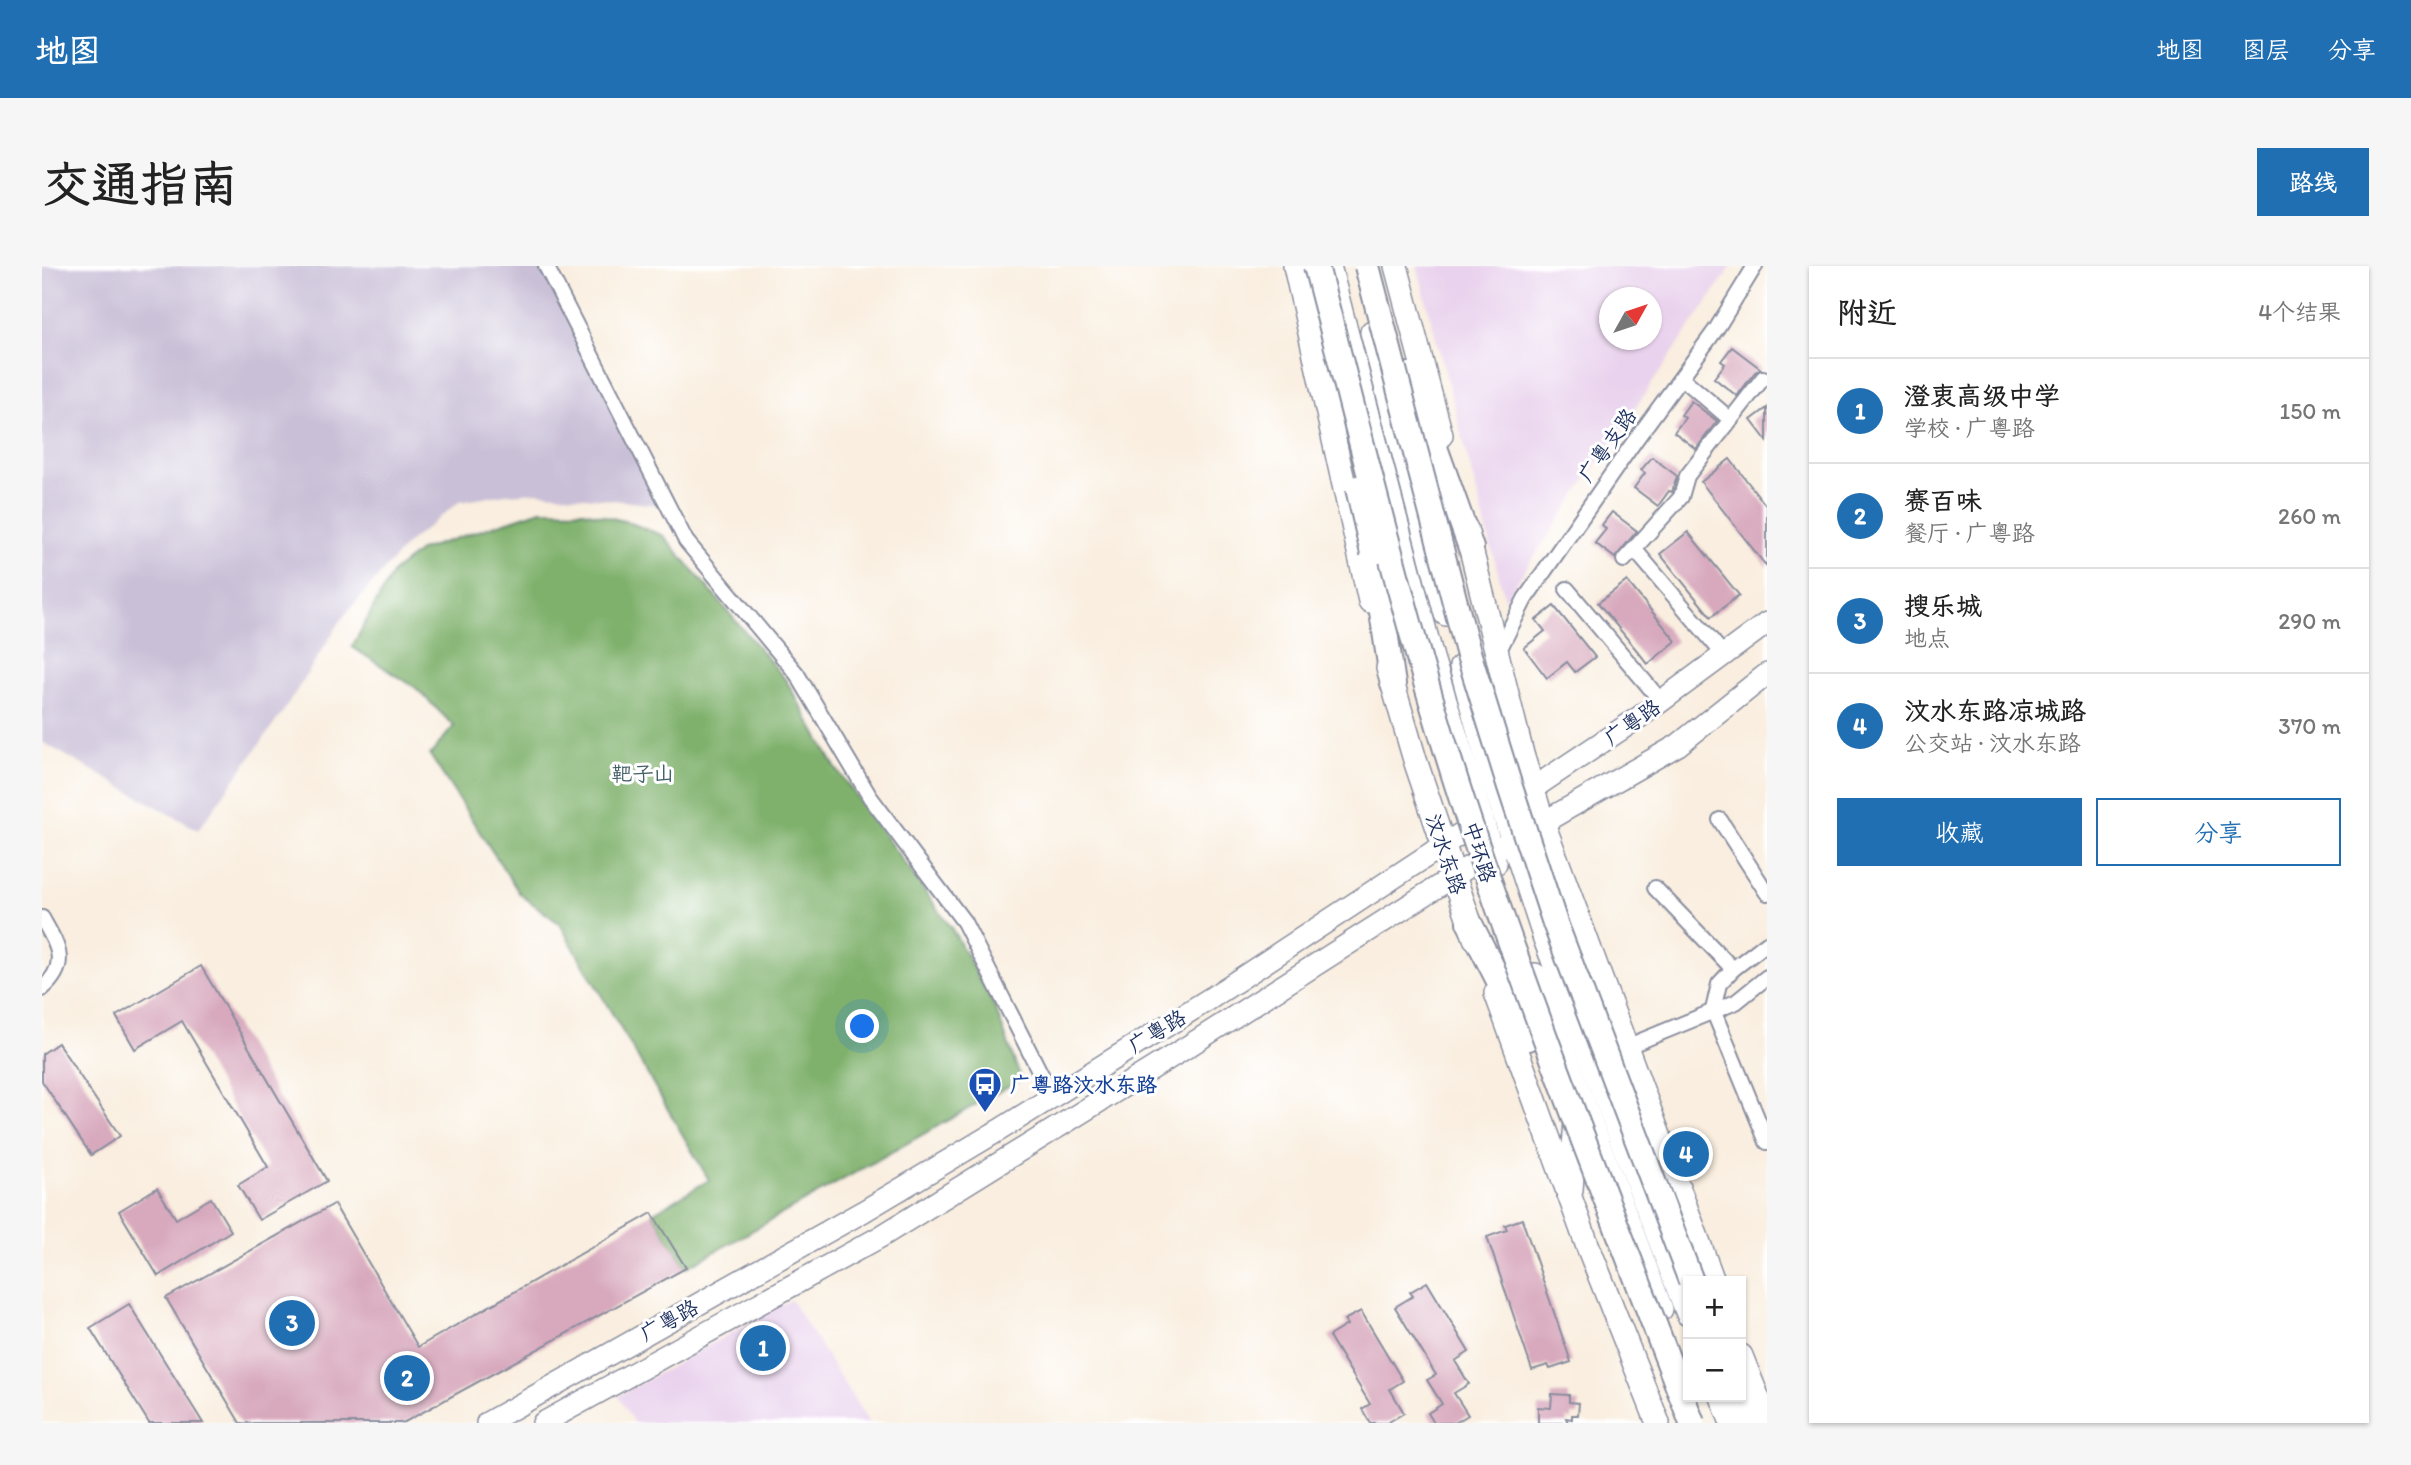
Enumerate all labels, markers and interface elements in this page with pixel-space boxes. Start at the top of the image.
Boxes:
text: 地图 [35,31,101,70]
text: 地图 [2156,35,2204,64]
text: 图层 [2242,35,2290,64]
text: 分享 [2328,35,2376,64]
button: 路线 [2257,148,2369,216]
text: 交通指南 [42,154,238,213]
north arrow [1599,287,1662,350]
text: 附近 [1837,294,1897,331]
text: 4个结果 [2258,298,2341,326]
text: 澄衷高级中学 [1904,380,2060,412]
text: 1 [1855,397,1865,425]
text: 150 m [2280,397,2341,425]
street label: 广粤支路 [1573,403,1641,487]
text: 学校 · 广粤路 [1904,414,2035,442]
text: 赛百味 [1904,485,1982,517]
text: 2 [1854,502,1866,530]
text: 260 m [2278,502,2341,530]
text: 餐厅 · 广粤路 [1904,519,2035,547]
text: 搜乐城 [1904,590,1982,622]
text: 3 [1854,607,1866,635]
text: 290 m [2278,607,2341,635]
text: 地点 [1904,624,1950,652]
street label: 广粤路 [1599,694,1665,750]
text: 汶水东路凉城路 [1904,695,2086,727]
text: 4 [1853,712,1867,740]
text: 370 m [2278,712,2341,740]
text: 公交站 · 汶水东路 [1904,729,2081,757]
park label: 靶子山 [612,761,675,786]
button: 收藏 [1837,798,2082,866]
button: 分享 [2096,798,2341,866]
street label: 汶水东路 [1421,810,1471,898]
street label: 中环路 [1458,818,1502,886]
street label: 广粤路 [1124,1004,1190,1058]
your location [845,1009,879,1043]
bus stop icon: 广粤路汶水东路 [966,1065,1004,1114]
place label: 广粤路汶水东路 [1010,1072,1157,1097]
pin: 4 [1663,1128,1709,1180]
map controls [1683,1276,1746,1402]
button: + [1683,1276,1746,1339]
street label: 广粤路 [635,1294,703,1346]
pin: 3 [269,1297,315,1349]
pin: 1 [740,1322,786,1374]
button: − [1683,1339,1746,1402]
pin: 2 [384,1352,430,1404]

